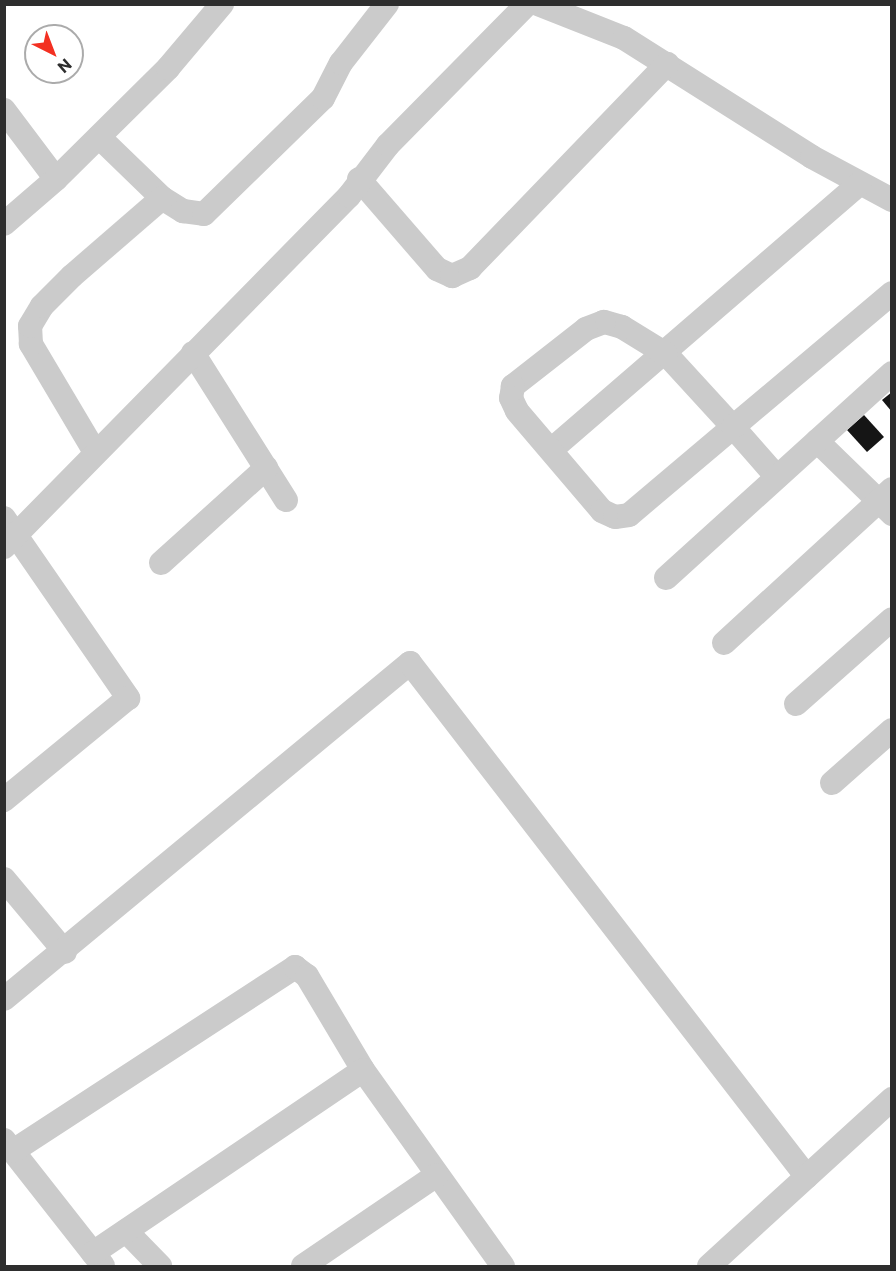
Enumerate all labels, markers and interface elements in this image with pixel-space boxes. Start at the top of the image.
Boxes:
north arrow [24,24,84,84]
text: N [54,55,76,77]

